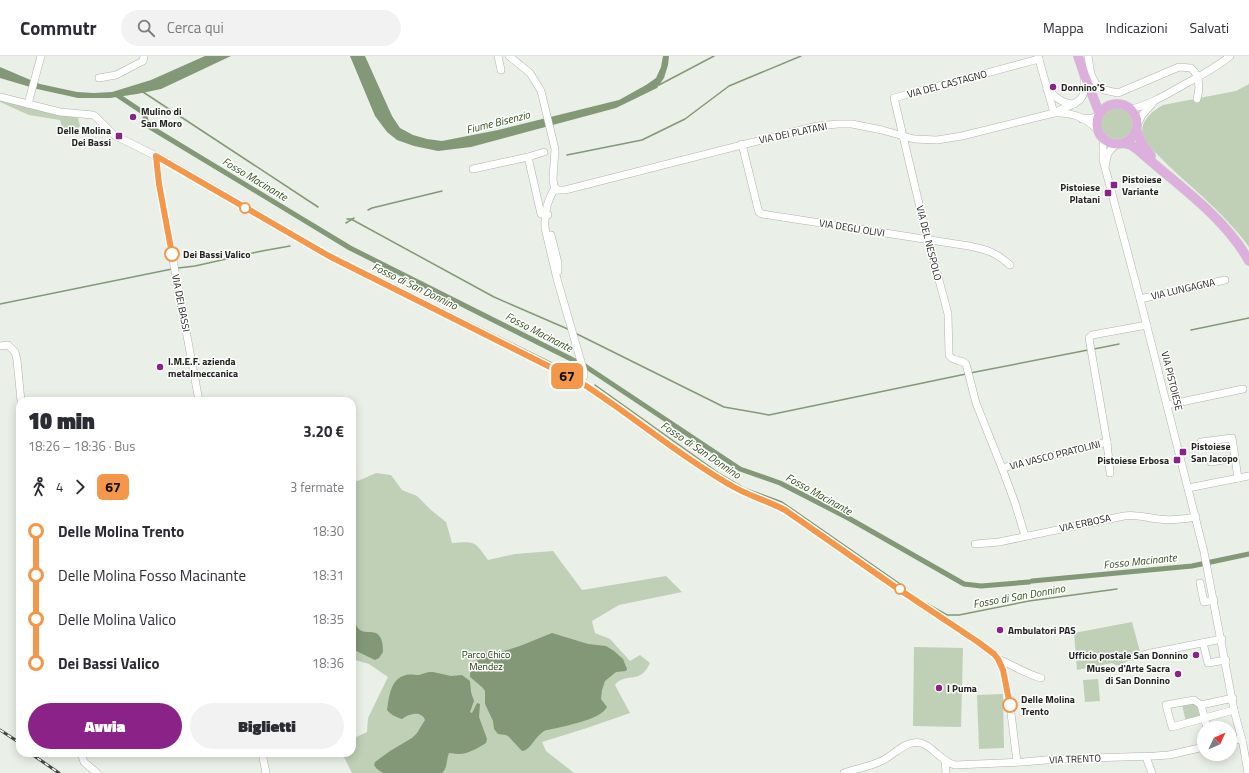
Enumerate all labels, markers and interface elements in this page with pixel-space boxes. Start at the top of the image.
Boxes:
search box [121,10,401,46]
text: Commutr [20,13,97,42]
text: Cerca qui [167,16,224,39]
icon: search [135,17,157,39]
text: Mappa [1043,17,1084,38]
text: Indicazioni [1106,17,1168,38]
text: Salvati [1190,17,1229,38]
street label: VIA DEL CASTAGNO [905,66,989,102]
place label: Donnino'S [1061,80,1105,95]
marker: Donnino'S [1048,82,1058,92]
place label: Mulino di San Moro [141,104,182,131]
water label: Fiume Bisenzio [464,106,532,138]
marker: Mulino di San Moro [128,112,138,122]
street label: VIA DEI PLATANI [758,118,828,148]
place label: Delle Molina Dei Bassi [57,123,111,150]
marker: Delle Molina Dei Bassi [114,131,124,141]
water label: Fosso Macinante [219,153,291,205]
place label: Pistoiese Variante [1122,172,1162,199]
place label: Pistoiese Platani [1060,180,1100,207]
marker: Pistoiese Variante [1109,180,1119,190]
marker: Pistoiese Platani [1103,188,1113,198]
unlabelled marker [239,202,251,214]
street label: VIA DEL NESPOLO [912,204,946,282]
street label: VIA DEGLI OLIVI [818,215,886,241]
marker: Dei Bassi Valico [164,246,180,262]
place label: Dei Bassi Valico [183,247,251,262]
water label: Fosso di San Donnino [370,258,461,314]
street label: VIA DEI BASSI [168,273,194,333]
street label: VIA LUNGAGNA [1150,274,1216,304]
water label: Fosso Macinante [503,308,576,356]
street label: VIA PISTOIESE [1157,350,1187,413]
place label: I.M.E.F. azienda metalmeccanica [168,354,238,381]
marker: I.M.E.F. azienda metalmeccanica [155,362,165,372]
line badge: 67 [549,363,585,389]
text: 67 [559,365,575,386]
text: 10 min [28,404,95,438]
water label: Fosso di San Donnino [658,417,745,483]
text: 3.20 € [303,420,344,443]
text: 18:26 – 18:36 · Bus [28,436,135,456]
street label: VIA VASCO PRATOLINI [1008,436,1102,474]
place label: Pistoiese San Jacopo [1191,439,1238,466]
marker: Pistoiese San Jacopo [1178,447,1188,457]
place label: Pistoiese Erbosa [1097,453,1169,468]
marker: Pistoiese Erbosa [1172,455,1182,465]
water label: Fosso Macinante [783,469,856,519]
icon: walk [28,476,50,498]
icon: forward [69,476,91,498]
text: 67 [105,476,121,497]
text: 4 [56,477,63,497]
text: 3 fermate [290,477,344,497]
street label: VIA ERBOSA [1058,510,1112,536]
text: Delle Molina Trento [58,520,184,543]
text: 18:30 [312,521,344,541]
water label: Fosso Macinante [1103,549,1178,573]
text: Delle Molina Fosso Macinante [58,564,246,587]
text: 18:31 [312,565,344,585]
water label: Fosso di San Donnino [972,580,1067,612]
unlabelled marker [894,583,906,595]
text: Delle Molina Valico [58,608,176,631]
text: 18:35 [312,609,344,629]
place label: Ambulatori PAS [1008,623,1076,638]
marker: Ambulatori PAS [995,625,1005,635]
park label: Parco Chico Mendez [462,647,510,674]
place label: Ufficio postale San Donnino [1069,648,1188,663]
marker: Ufficio postale San Donnino [1191,650,1201,660]
text: Dei Bassi Valico [58,652,159,675]
text: 18:36 [312,653,344,673]
place label: Museo d'Arte Sacra di San Donnino [1086,661,1170,688]
marker: Museo d'Arte Sacra di San Donnino [1173,669,1183,679]
place label: I Puma [947,681,977,696]
marker: I Puma [934,683,944,693]
place label: Delle Molina Trento [1021,692,1075,719]
marker: Delle Molina Trento [1002,697,1018,713]
button: Avvia [28,703,182,749]
button: Biglietti [190,703,344,749]
north arrow [1197,721,1237,761]
map controls [1197,721,1237,761]
street label: VIA TRENTO [1049,751,1102,767]

